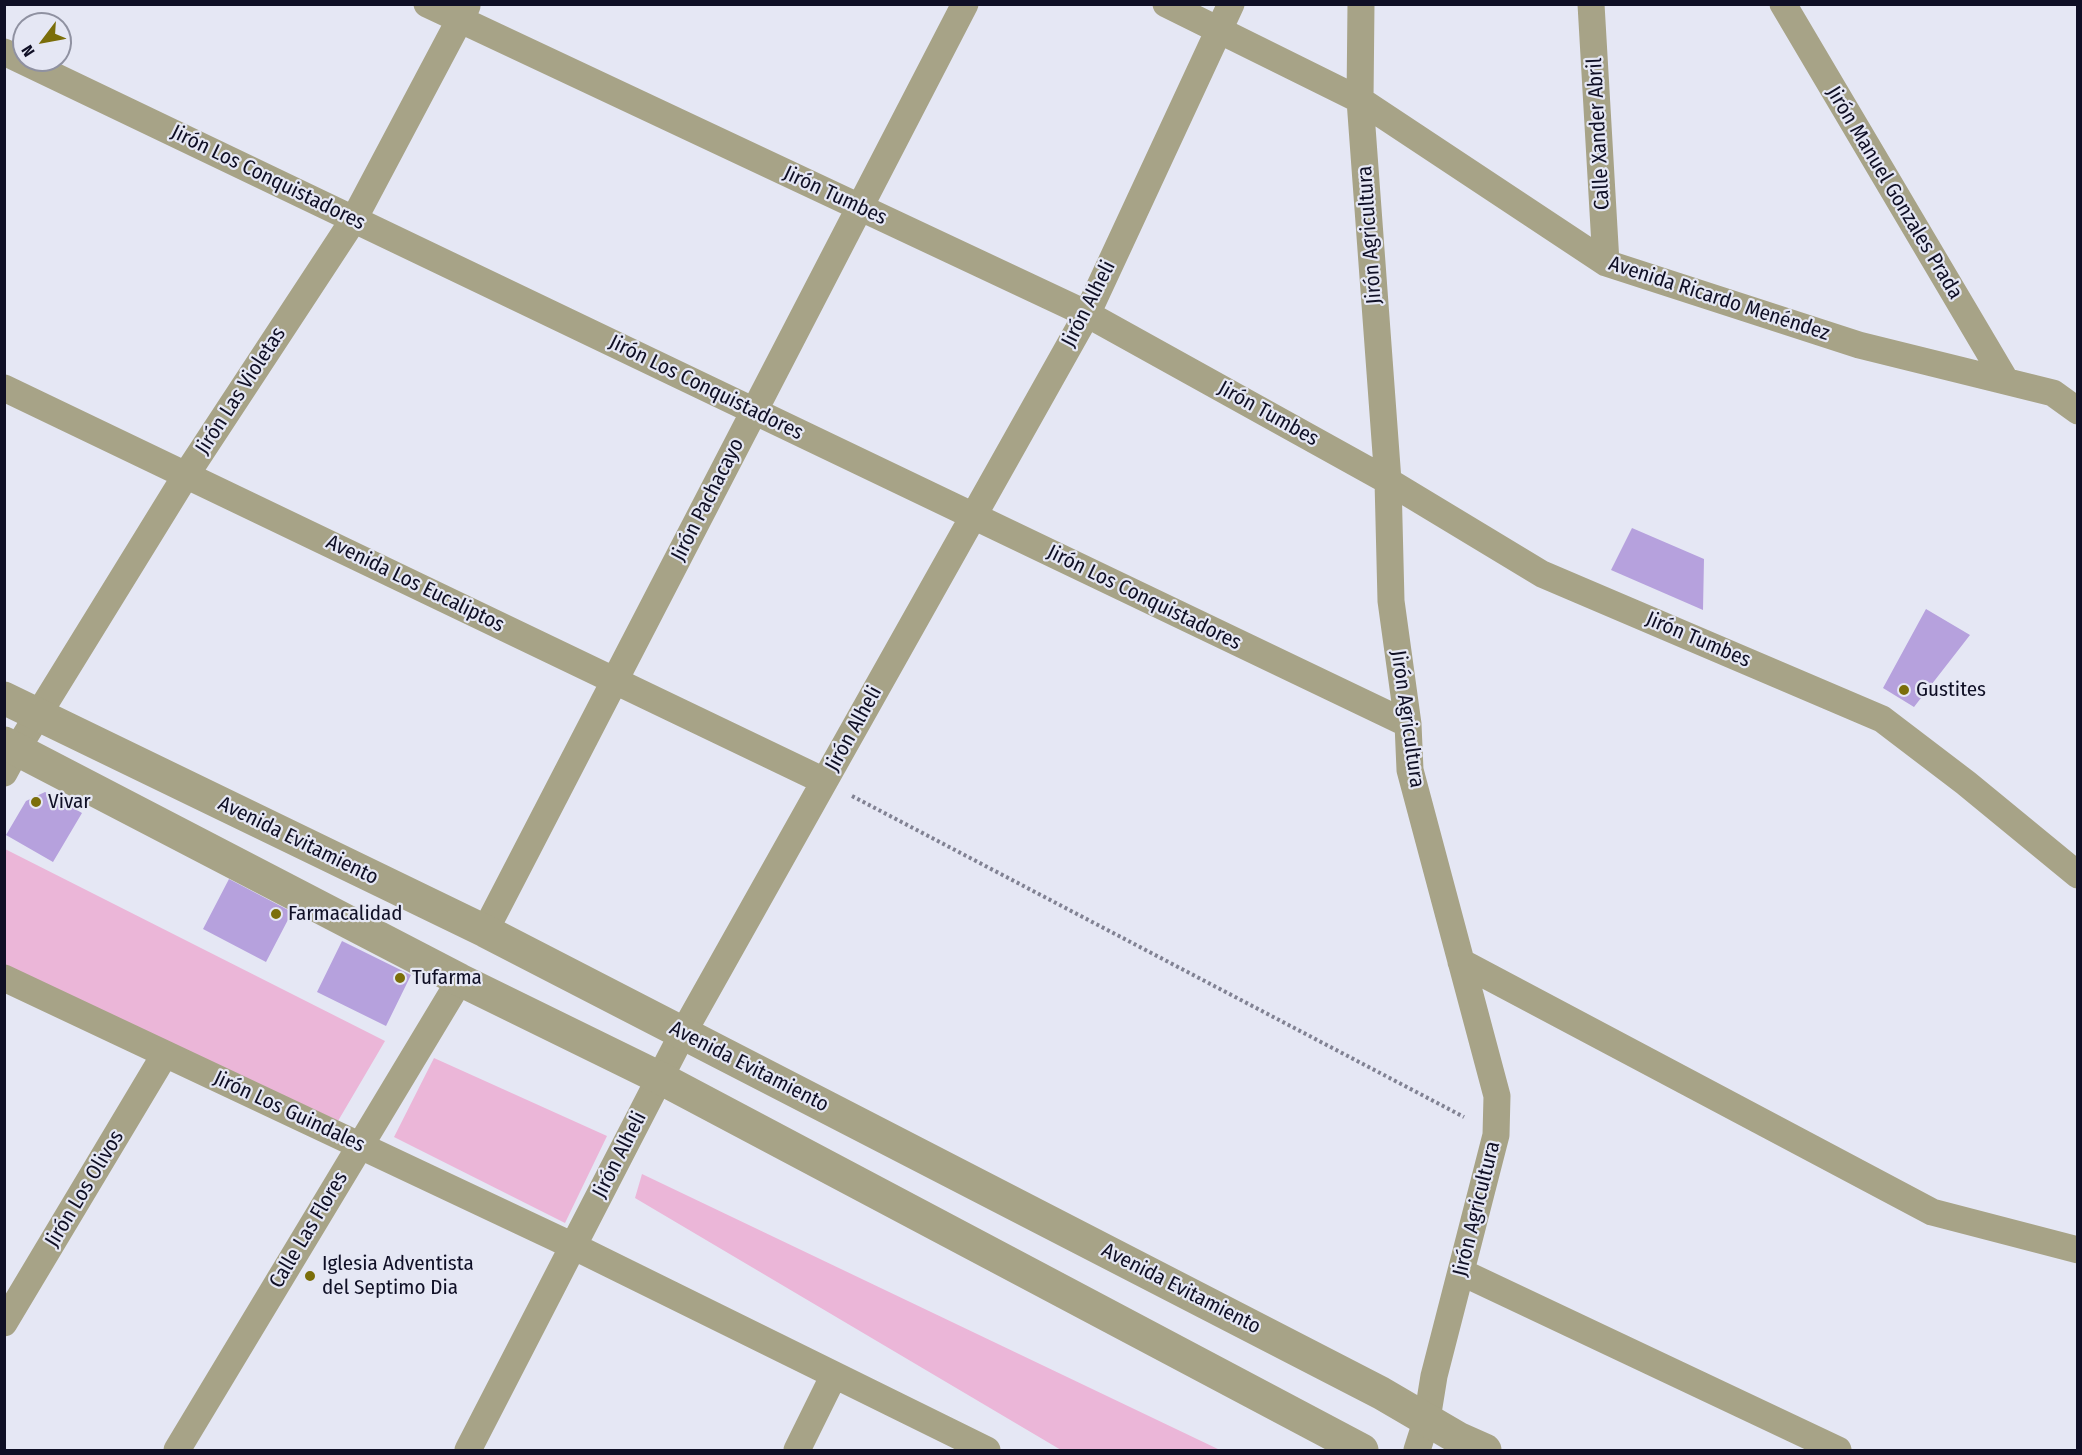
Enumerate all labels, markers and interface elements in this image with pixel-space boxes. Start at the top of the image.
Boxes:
north arrow [12,12,72,72]
text: N [17,42,39,60]
street label: Calle Xander Abril [1582,57,1616,211]
street label: Jirón Manuel Gonzales Prada [1820,82,1968,304]
street label: Jirón Los Conquistadores [167,120,369,236]
street label: Jirón Tumbes [779,161,891,231]
street label: Jirón Agricultura [1353,165,1387,305]
street label: Avenida Ricardo Menéndez [1605,251,1833,347]
street label: Jirón Alheli [1057,257,1121,351]
street label: Jirón Las Violetas [190,323,292,459]
street label: Jirón Los Conquistadores [605,330,807,446]
street label: Jirón Tumbes [1213,376,1323,452]
street label: Jirón Pachacayo [666,434,750,566]
street label: Avenida Los Eucaliptos [322,530,508,638]
street label: Jirón Los Conquistadores [1043,540,1245,656]
street label: Jirón Tumbes [1642,607,1754,673]
street label: Jirón Agricultura [1385,649,1429,789]
place label: Gustites [1916,677,1986,703]
street label: Jirón Alheli [820,682,888,776]
marker: Gustites [1897,683,1911,697]
place label: Vivar [48,789,91,815]
street label: Avenida Evitamiento [214,791,382,891]
marker: Vivar [29,795,43,809]
place label: Farmacalidad [288,901,402,927]
marker: Farmacalidad [269,907,283,921]
place label: Tufarma [412,965,482,991]
marker: Tufarma [393,971,407,985]
street label: Avenida Evitamiento [665,1016,833,1118]
street label: Jirón Los Guindales [209,1066,369,1158]
street label: Jirón Alheli [588,1108,652,1202]
street label: Jirón Los Olivos [40,1126,130,1252]
street label: Jirón Agricultura [1448,1139,1506,1279]
street label: Calle Las Flores [264,1167,354,1293]
street label: Avenida Evitamiento [1097,1238,1265,1340]
place label: Iglesia Adventista del Septimo Dia [322,1251,474,1301]
marker: Iglesia Adventista del Septimo Dia [303,1269,317,1283]

